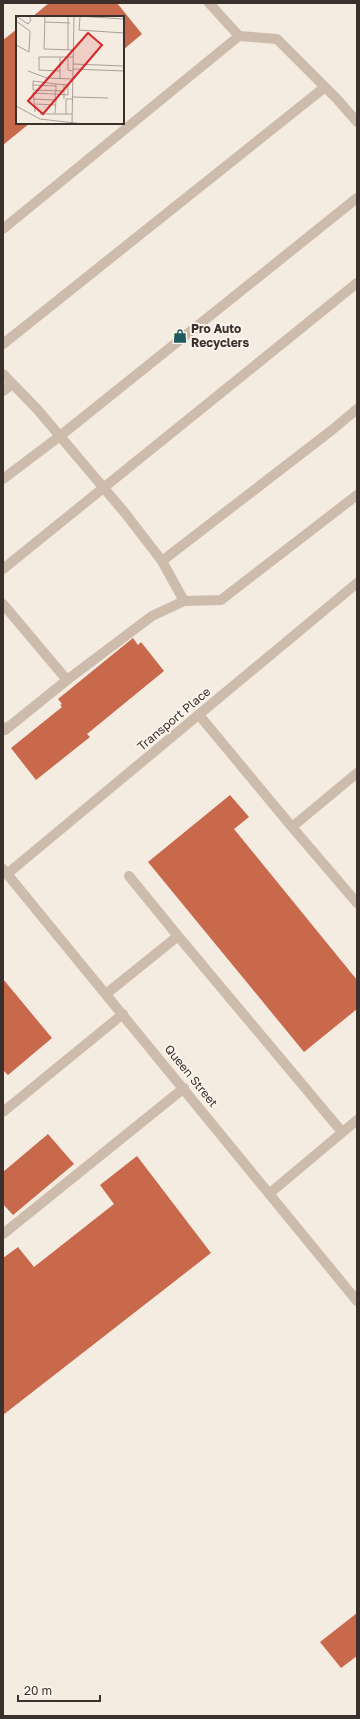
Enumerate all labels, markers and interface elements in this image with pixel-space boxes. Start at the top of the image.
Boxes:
inset map [16,16,124,124]
place label: Pro Auto Recyclers [191,321,250,350]
shop icon: Pro Auto Recyclers [172,328,188,344]
street label: Transport Place [134,684,213,754]
street label: Queen Street [162,1041,221,1110]
scale bar [18,1677,100,1703]
text: 20 m [24,1683,52,1698]

